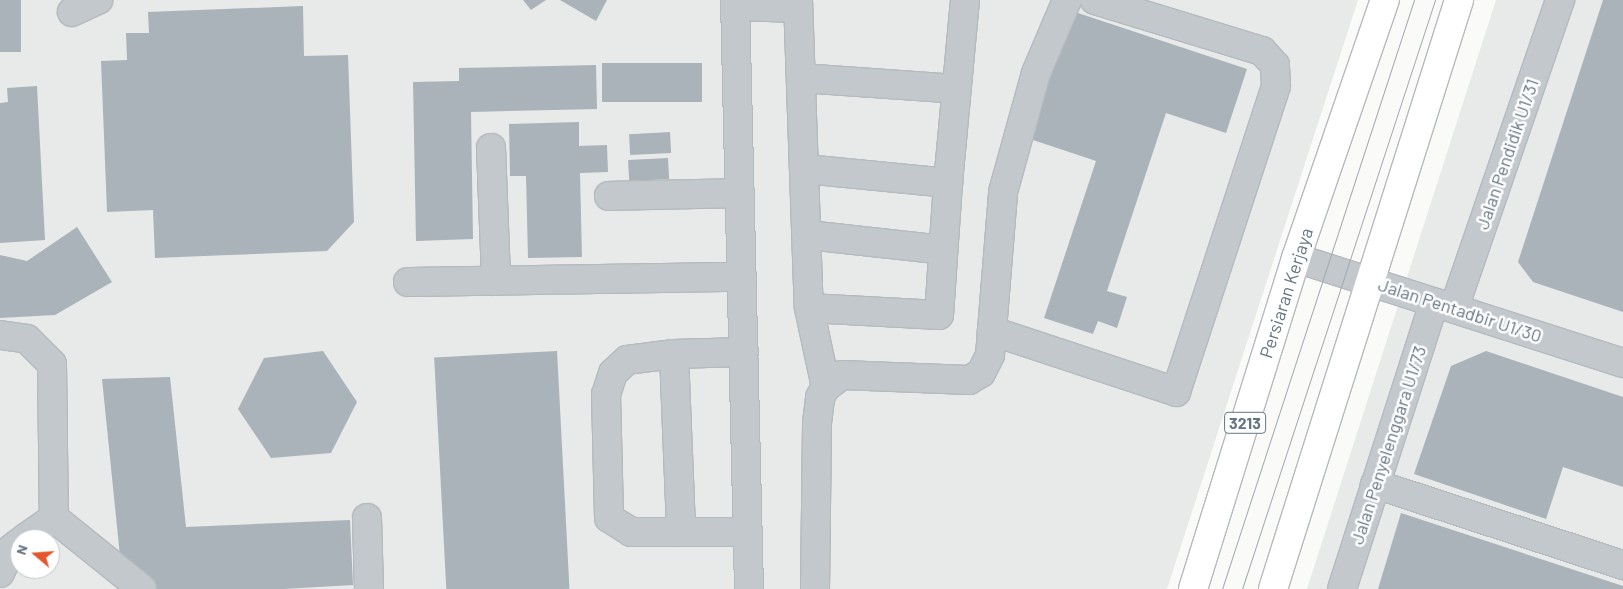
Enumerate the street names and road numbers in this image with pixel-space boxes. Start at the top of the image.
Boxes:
street label: Jalan Pendidik U1/31 [1471,76,1543,232]
street label: Persiaran Kerjaya [1255,225,1317,361]
street label: Jalan Pentadbir U1/30 [1376,273,1544,347]
street label: Jalan Penyelenggara U1/73 [1346,343,1430,547]
road number: 3213 [1224,409,1266,436]

